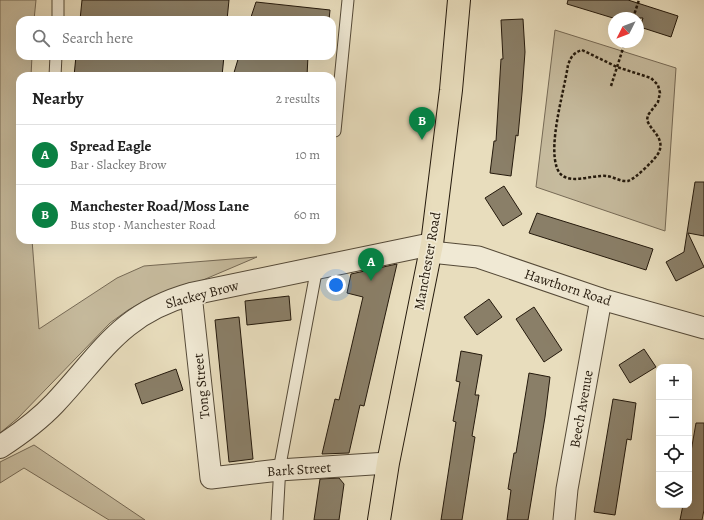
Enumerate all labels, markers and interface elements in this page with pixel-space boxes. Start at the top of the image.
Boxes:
north arrow [608,12,644,48]
search box [16,16,336,60]
icon: search [30,27,52,49]
text: Search here [62,28,133,48]
text: Nearby [32,87,83,110]
text: 2 results [276,90,320,107]
pin: B [409,107,435,140]
text: Spread Eagle [70,136,151,156]
text: A [41,146,49,163]
text: 10 m [295,146,320,163]
text: Bar · Slackey Brow [70,156,166,173]
text: Manchester Road/Moss Lane [70,196,249,216]
text: B [41,206,49,223]
text: 60 m [294,206,320,223]
street label: Manchester Road [410,210,446,312]
text: Bus stop · Manchester Road [70,216,215,233]
pin: A [358,248,384,281]
street label: Hawthorn Road [522,264,614,311]
your location [326,275,346,295]
street label: Slackey Brow [163,276,241,313]
street label: Tong Street [189,352,214,420]
map controls [656,364,692,508]
button: + [656,364,692,400]
street label: Beech Avenue [565,369,598,449]
button: − [656,400,692,436]
button: locate [656,436,692,472]
street label: Bark Street [266,458,332,481]
button: layers [656,472,692,508]

